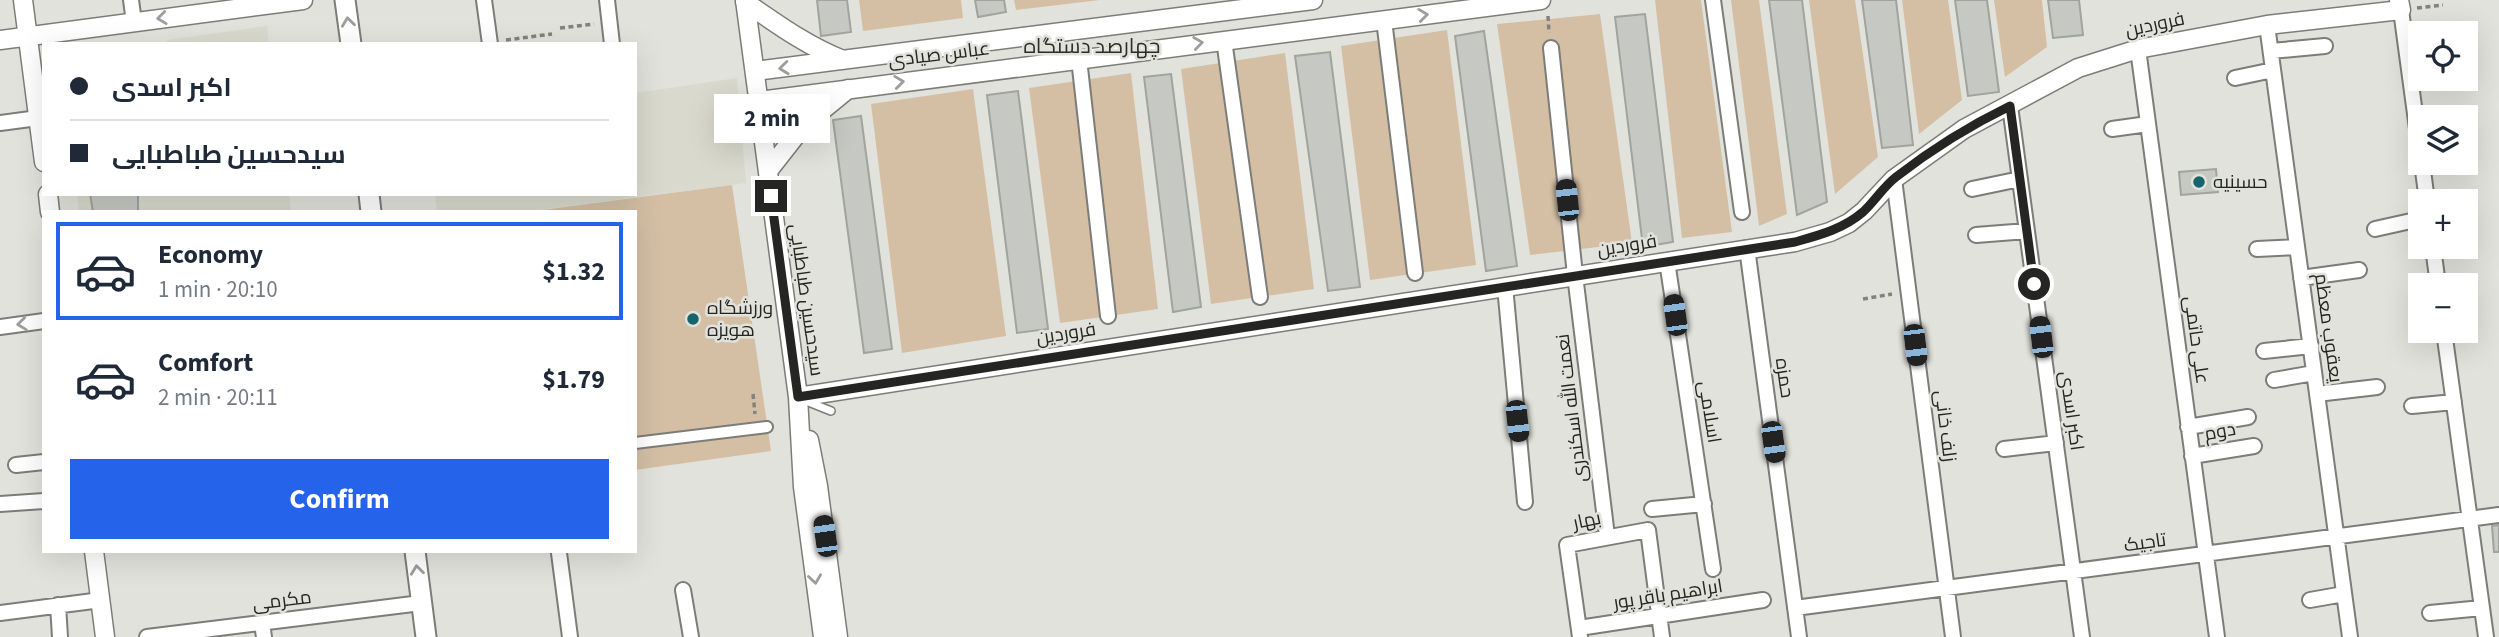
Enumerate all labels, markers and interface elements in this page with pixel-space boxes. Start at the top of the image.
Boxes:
street label: فروردین [2123,6,2187,44]
one-way arrow [1417,7,1429,22]
one-way arrow [157,11,168,26]
one-way arrow [340,16,355,28]
map controls [2408,21,2478,343]
button: locate [2408,21,2478,91]
district label: چهارصد دستگاه [1024,31,1160,61]
street label: عباس صیادی [887,35,991,75]
one-way arrow [1192,36,1203,51]
one-way arrow [778,60,790,75]
text: اکبر اسدی [112,69,232,106]
one-way arrow [893,74,905,89]
callout: 2 min [713,94,829,144]
text: 2 min [744,102,800,135]
button: layers [2408,105,2478,175]
text: سیدحسین طباطبایی [112,136,346,173]
place label: حسینیه [2213,169,2268,196]
marker: حسینیه [2191,174,2207,190]
car [1555,178,1580,222]
route end [755,180,787,212]
button: + [2408,189,2478,259]
street label: سیدحسین طباطبایی [782,222,830,378]
street label: فروردین [1595,228,1659,264]
text: Economy [158,236,263,273]
icon: car [74,240,137,303]
text: $1.32 [542,253,605,290]
route start [2018,268,2050,300]
street label: یعقوب معظم [2307,272,2349,384]
text: 1 min · 20:10 [158,273,278,306]
button: − [2408,273,2478,343]
car [1662,293,1689,337]
street label: علی حاتمی [2176,294,2216,386]
place label: ورزشگاه هویزه [707,295,773,344]
marker: ورزشگاه هویزه [685,311,701,327]
car [2029,315,2054,359]
one-way arrow [16,316,28,331]
street label: فروردین [1034,316,1098,352]
car [1903,323,1928,367]
street label: نعمت الله اسکندری [1550,332,1594,484]
text: Comfort [158,344,253,381]
icon: car [74,348,137,411]
street label: حمزه [1768,356,1800,400]
text: $1.79 [542,361,605,398]
street label: اکبر اسدی [2052,369,2090,453]
street label: اسلامی [1691,379,1727,445]
text: 2 min · 20:11 [158,381,278,414]
street label: زلف خانی [1927,389,1963,463]
car [1505,399,1530,443]
street label: دوم [2202,416,2238,448]
car [1760,420,1787,464]
button: Confirm [70,459,609,539]
street label: بهار [1569,505,1604,537]
car [812,514,839,558]
street label: تاجیک [2122,527,2168,559]
one-way arrow [410,564,425,576]
one-way arrow [808,573,823,584]
street label: ابراهیم باقر پور [1610,573,1725,617]
street label: مکرمی [251,584,313,618]

